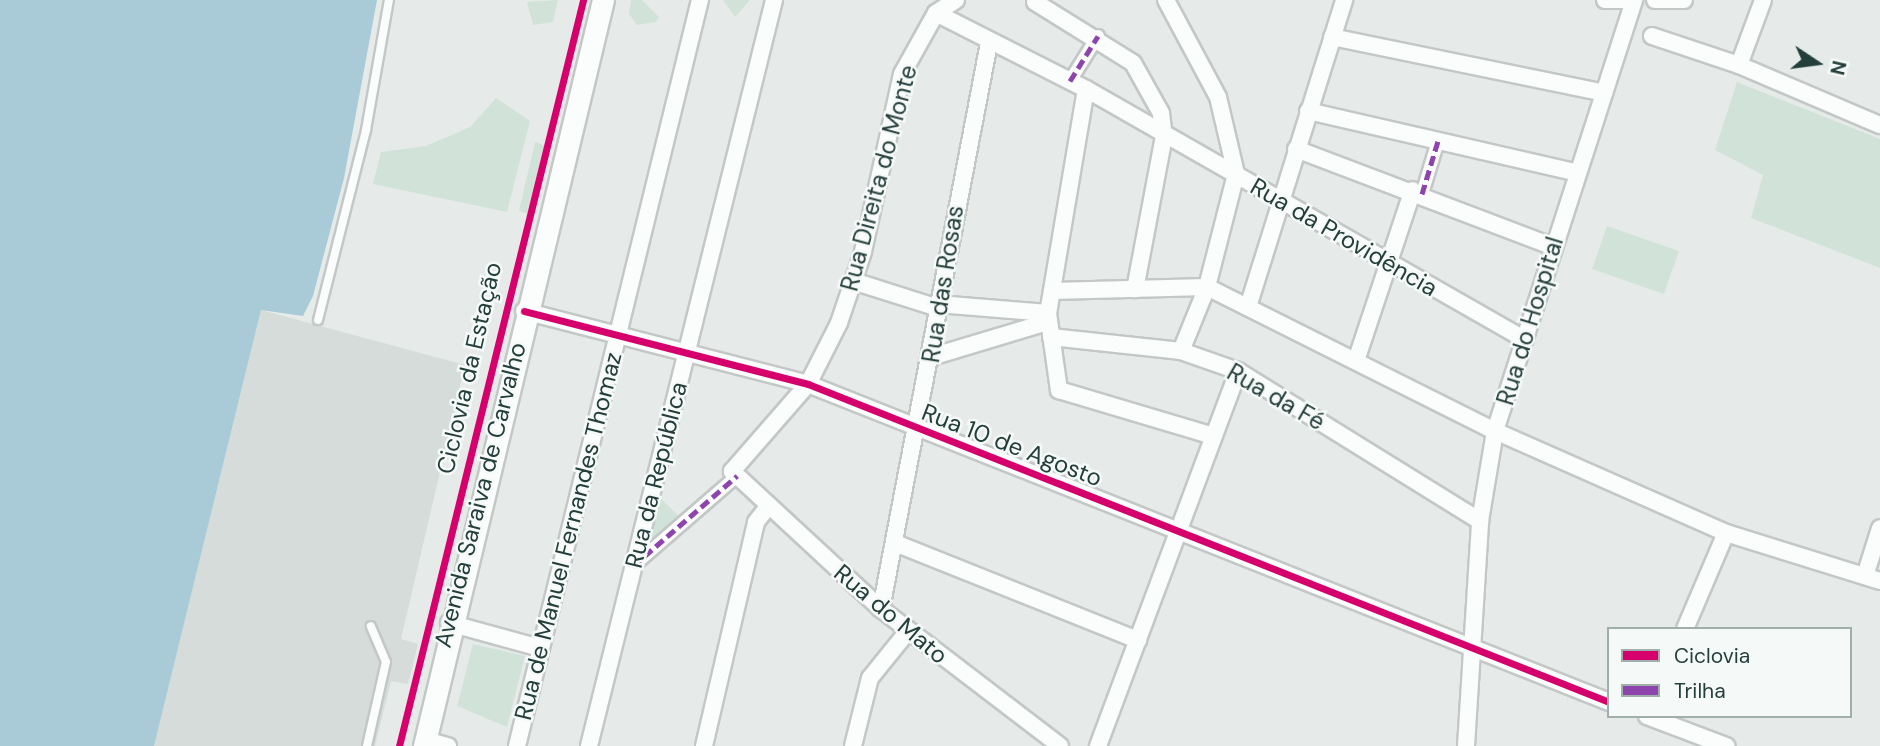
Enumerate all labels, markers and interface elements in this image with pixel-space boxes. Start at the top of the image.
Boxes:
north arrow [1782,28,1852,98]
text: N [1824,58,1852,77]
street label: Rua Direita do Monte [835,62,923,294]
street label: Rua da Providência [1245,172,1443,302]
street label: Rua das Rosas [916,203,970,365]
street label: Rua do Hospital [1491,233,1569,409]
street label: Ciclovia da Estação [431,259,507,477]
street label: Avenida Saraiva de Carvalho [428,340,532,650]
street label: Rua de Manuel Fernandes Thomaz [508,349,628,723]
street label: Rua da Fé [1222,358,1330,436]
street label: Rua da República [619,379,693,571]
street label: Rua 10 de Agosto [918,397,1106,493]
street label: Rua do Mato [828,558,954,670]
legend [1607,627,1852,718]
text: Ciclovia [1674,642,1750,670]
text: Trilha [1674,677,1726,705]

